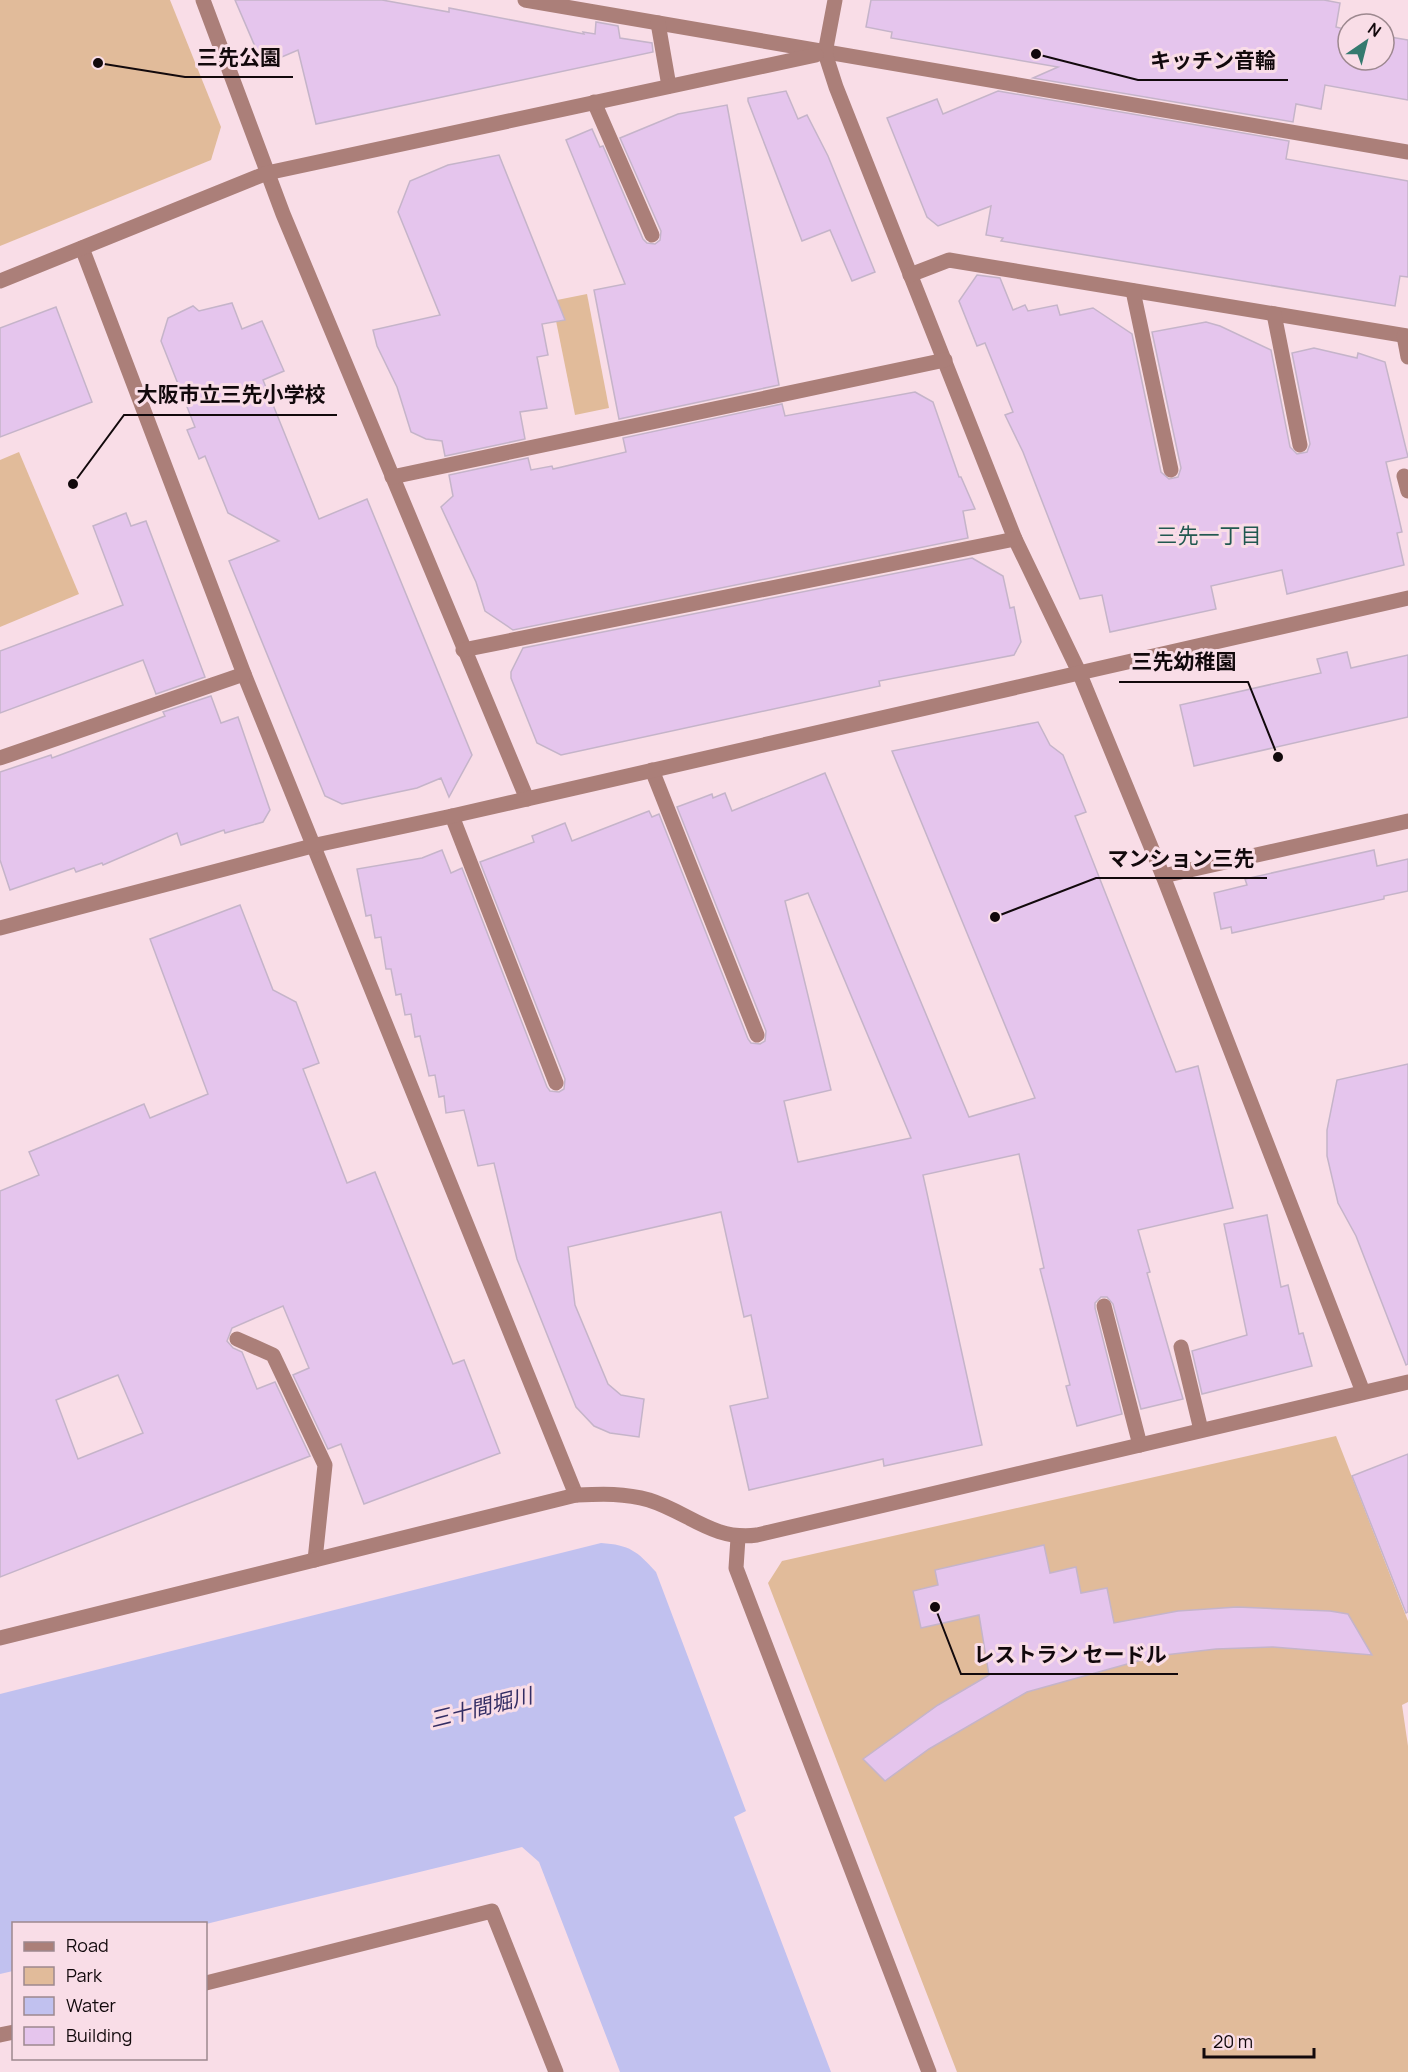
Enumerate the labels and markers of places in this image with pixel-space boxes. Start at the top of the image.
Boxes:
callout: 三先公園 [185,38,293,77]
callout: キッチン音輪 [1138,41,1288,80]
callout: 大阪市立三先小学校 [124,376,337,415]
callout: 三先幼稚園 [1119,643,1248,682]
callout: マンション三先 [1096,839,1267,878]
callout: レストラン セードル [961,1635,1178,1674]

